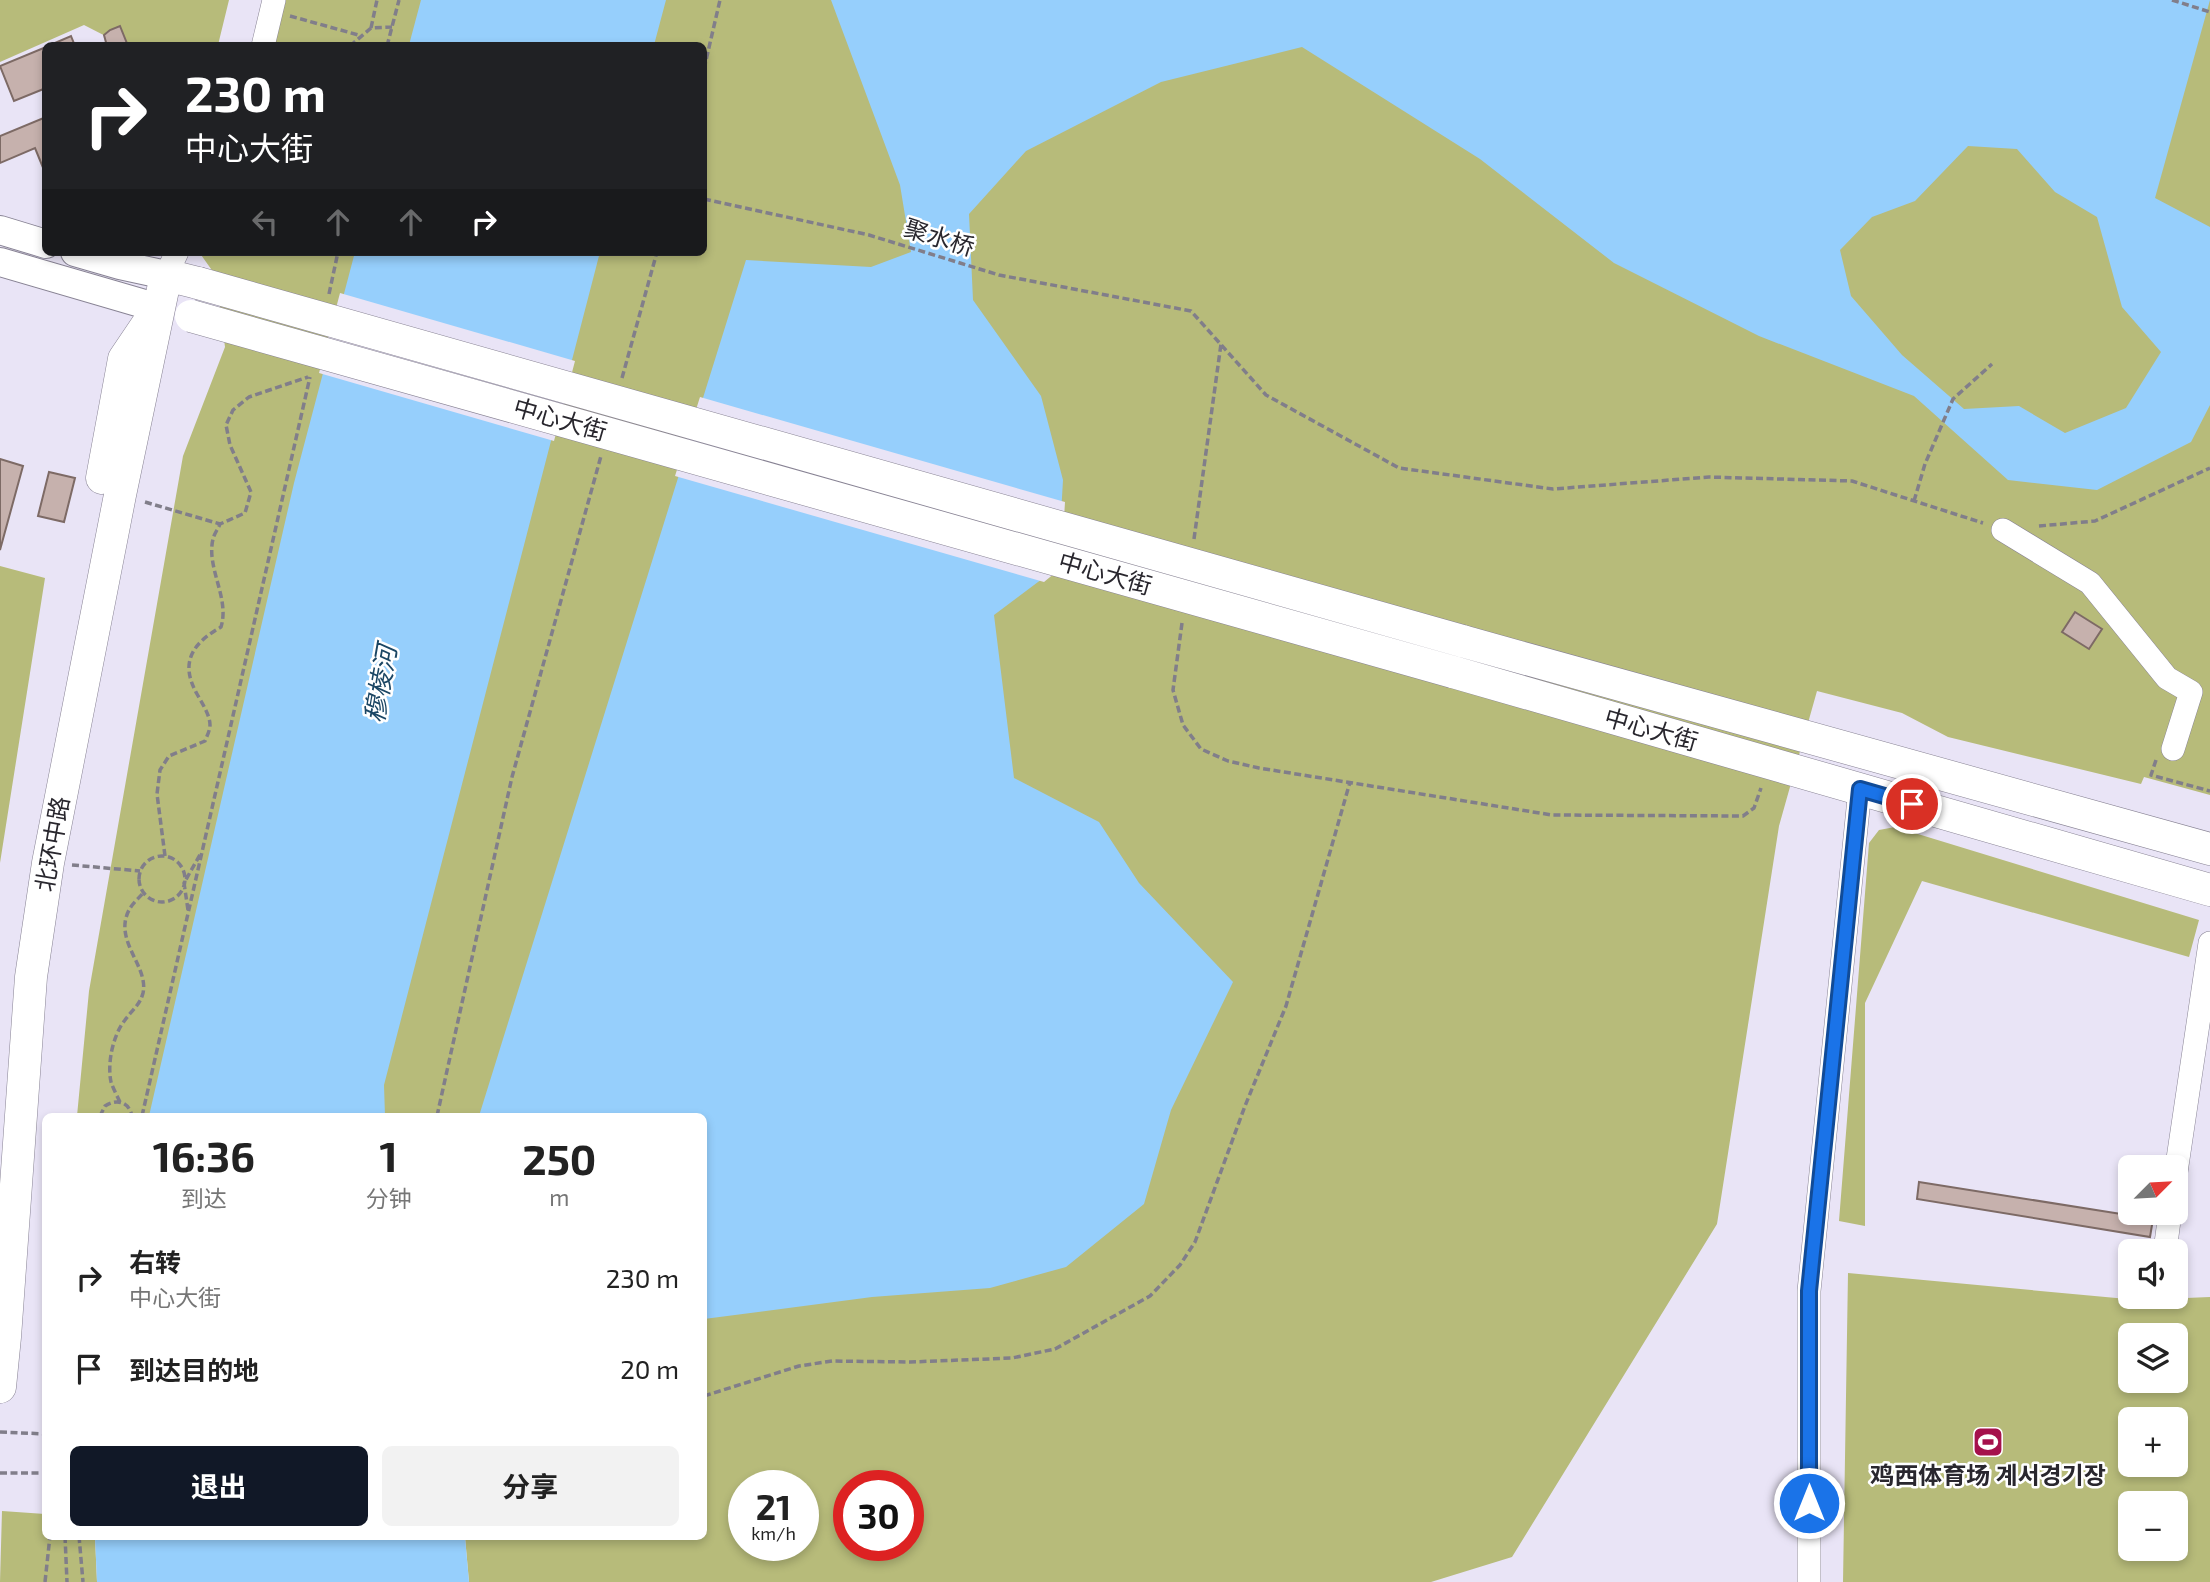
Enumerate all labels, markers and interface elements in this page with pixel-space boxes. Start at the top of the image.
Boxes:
text: 230 m [185,63,326,122]
icon: right [70,70,161,161]
text: 中心大街 [185,128,313,166]
icon: left [246,203,284,241]
icon: ahead [319,203,357,241]
icon: ahead [392,203,430,241]
icon: right [465,203,503,241]
street label: 聚水桥 [901,212,978,261]
street label: 中心大街 [510,391,611,446]
street label: 中心大街 [1055,545,1156,600]
water label: 穆棱河 [357,638,402,725]
street label: 中心大街 [1601,701,1702,756]
pin [1882,774,1942,834]
icon: arrive [1893,785,1931,823]
street label: 北环中路 [29,794,74,894]
text: 16:36 [153,1130,255,1180]
text: 1 [380,1130,398,1180]
text: 250 [522,1133,596,1183]
north arrow [2118,1155,2188,1225]
map controls [2118,1155,2188,1561]
text: m [549,1183,569,1211]
text: 到达 [181,1184,227,1212]
text: 分钟 [366,1184,412,1212]
button: sound [2118,1239,2188,1309]
text: 右转 [129,1246,181,1277]
icon: right [70,1259,108,1297]
text: 230 m [606,1262,679,1293]
text: 中心大街 [129,1283,221,1311]
button: layers [2118,1323,2188,1393]
icon: arrive [70,1350,108,1388]
text: 20 m [620,1353,679,1384]
text: 到达目的地 [129,1354,259,1385]
button: + [2118,1407,2188,1477]
sports icon: 鸡西体育场 계서경기장 [1971,1425,2005,1459]
button: 退出 [70,1446,368,1526]
button: 分享 [382,1446,679,1526]
place label: 鸡西体育场 계서경기장 [1870,1460,2106,1489]
position arrow [1772,1466,1846,1540]
speed limit sign: 30 [833,1470,924,1561]
text: 21 [756,1485,791,1527]
button: − [2118,1491,2188,1561]
text: km/h [751,1522,796,1544]

